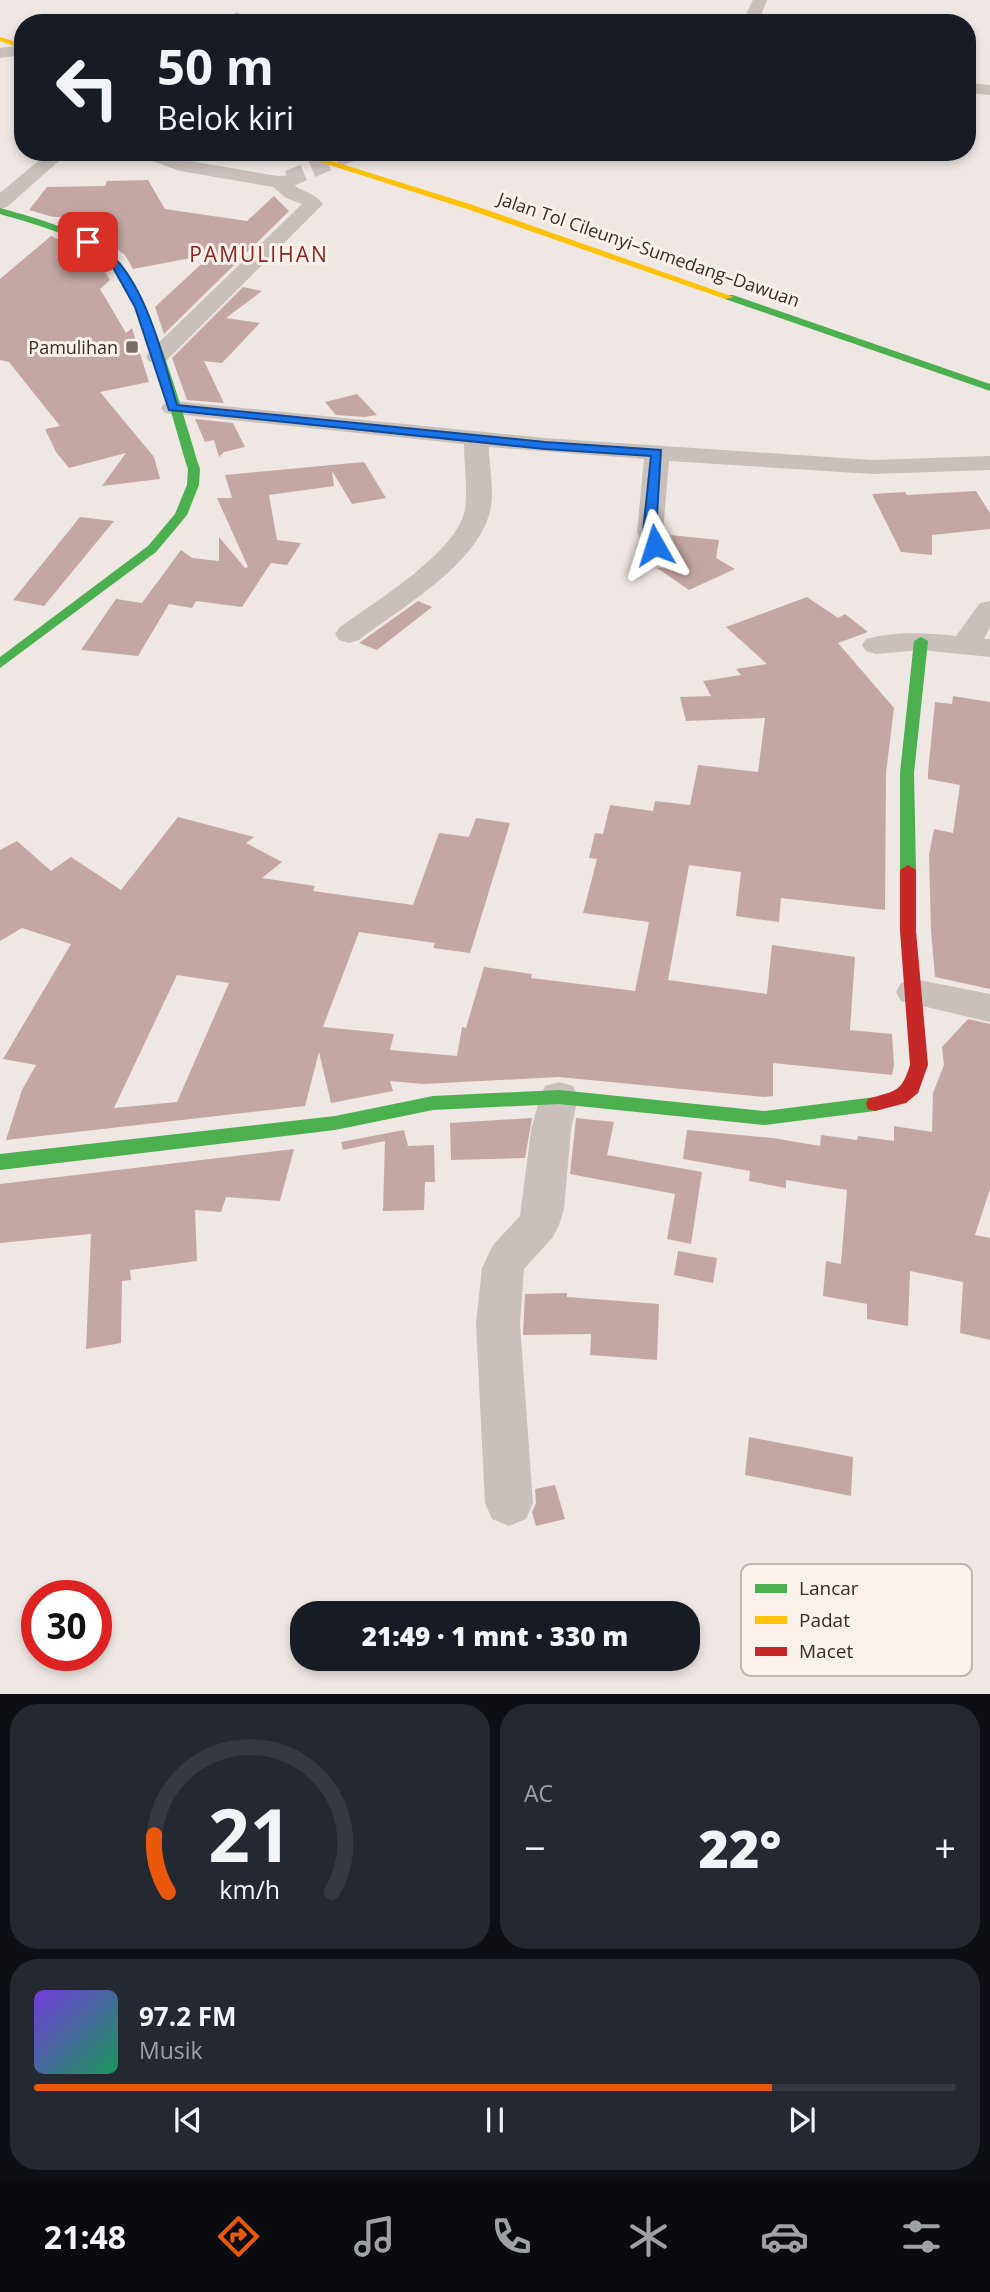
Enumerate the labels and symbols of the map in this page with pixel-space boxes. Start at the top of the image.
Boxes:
street label: Jalan Tol Cileunyi–Sumedang–Dawuan [493,185,803,312]
pin [58,212,118,272]
district label: PAMULIHAN [189,240,329,268]
place label: Pamulihan [28,335,118,359]
marker: Pamulihan [124,339,140,355]
position arrow [618,508,692,582]
legend [741,1564,972,1676]
text: Lancar [799,1575,859,1601]
speed limit sign: 30 [21,1580,112,1671]
text: Padat [799,1607,850,1633]
text: Macet [799,1638,853,1664]

